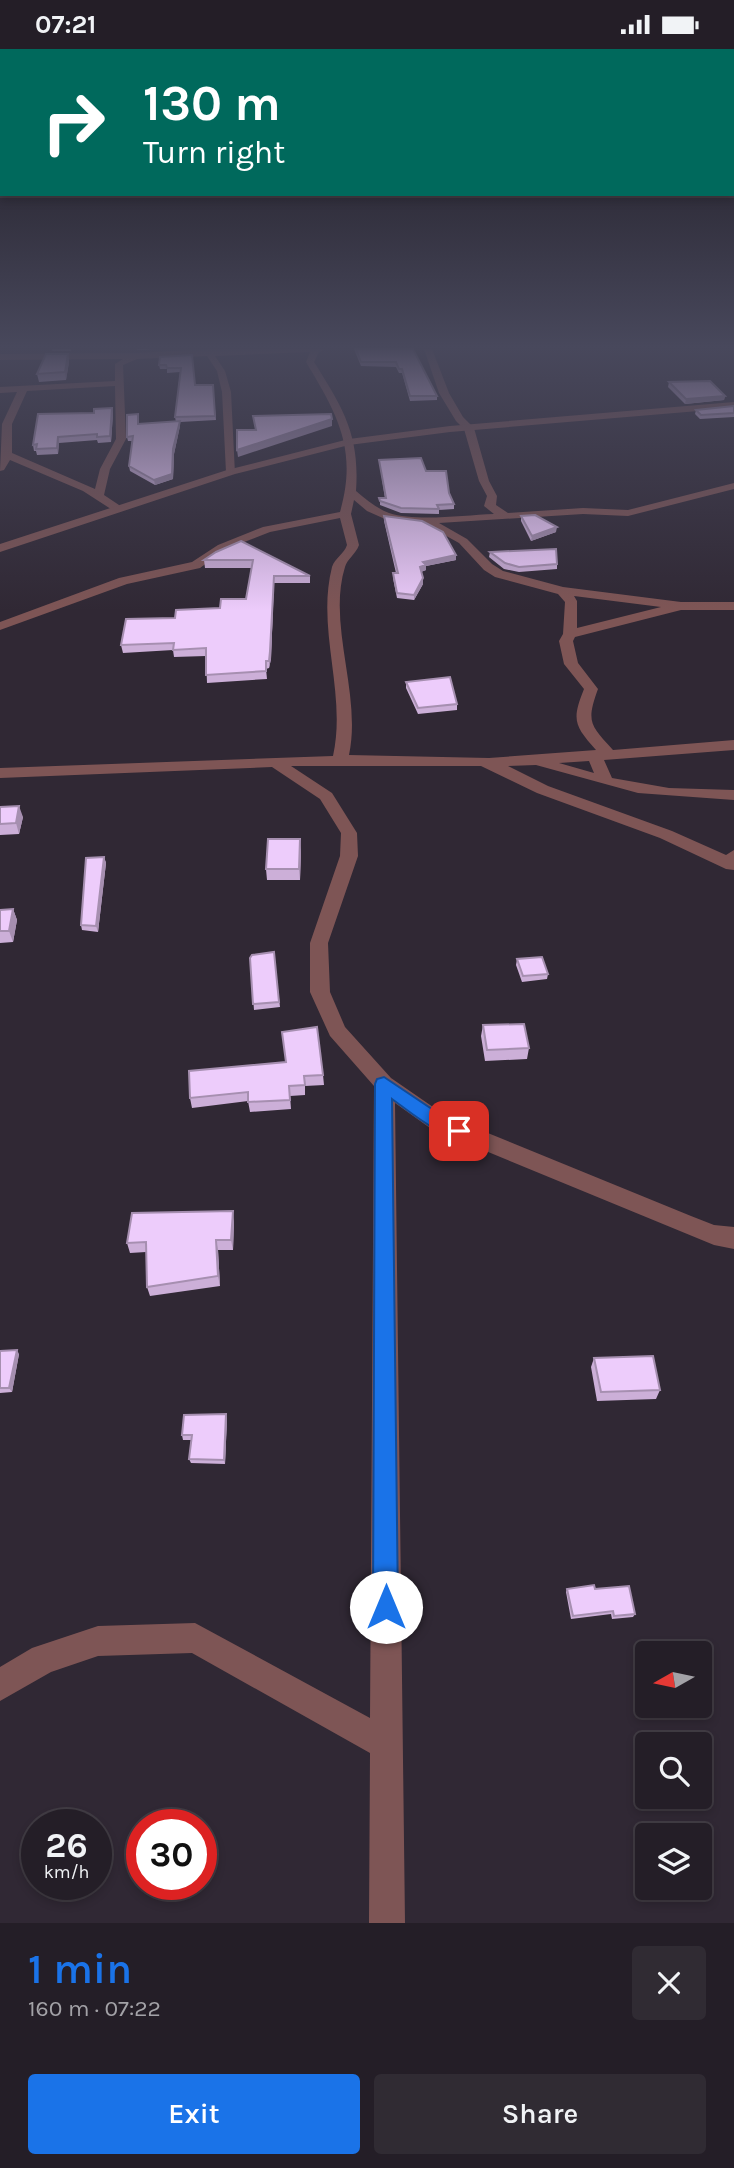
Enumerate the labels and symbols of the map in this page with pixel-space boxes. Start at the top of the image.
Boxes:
pin [429,1101,489,1161]
position arrow [349,1570,423,1644]
north arrow [635,1641,712,1719]
speed limit sign: 30 [126,1809,217,1900]

